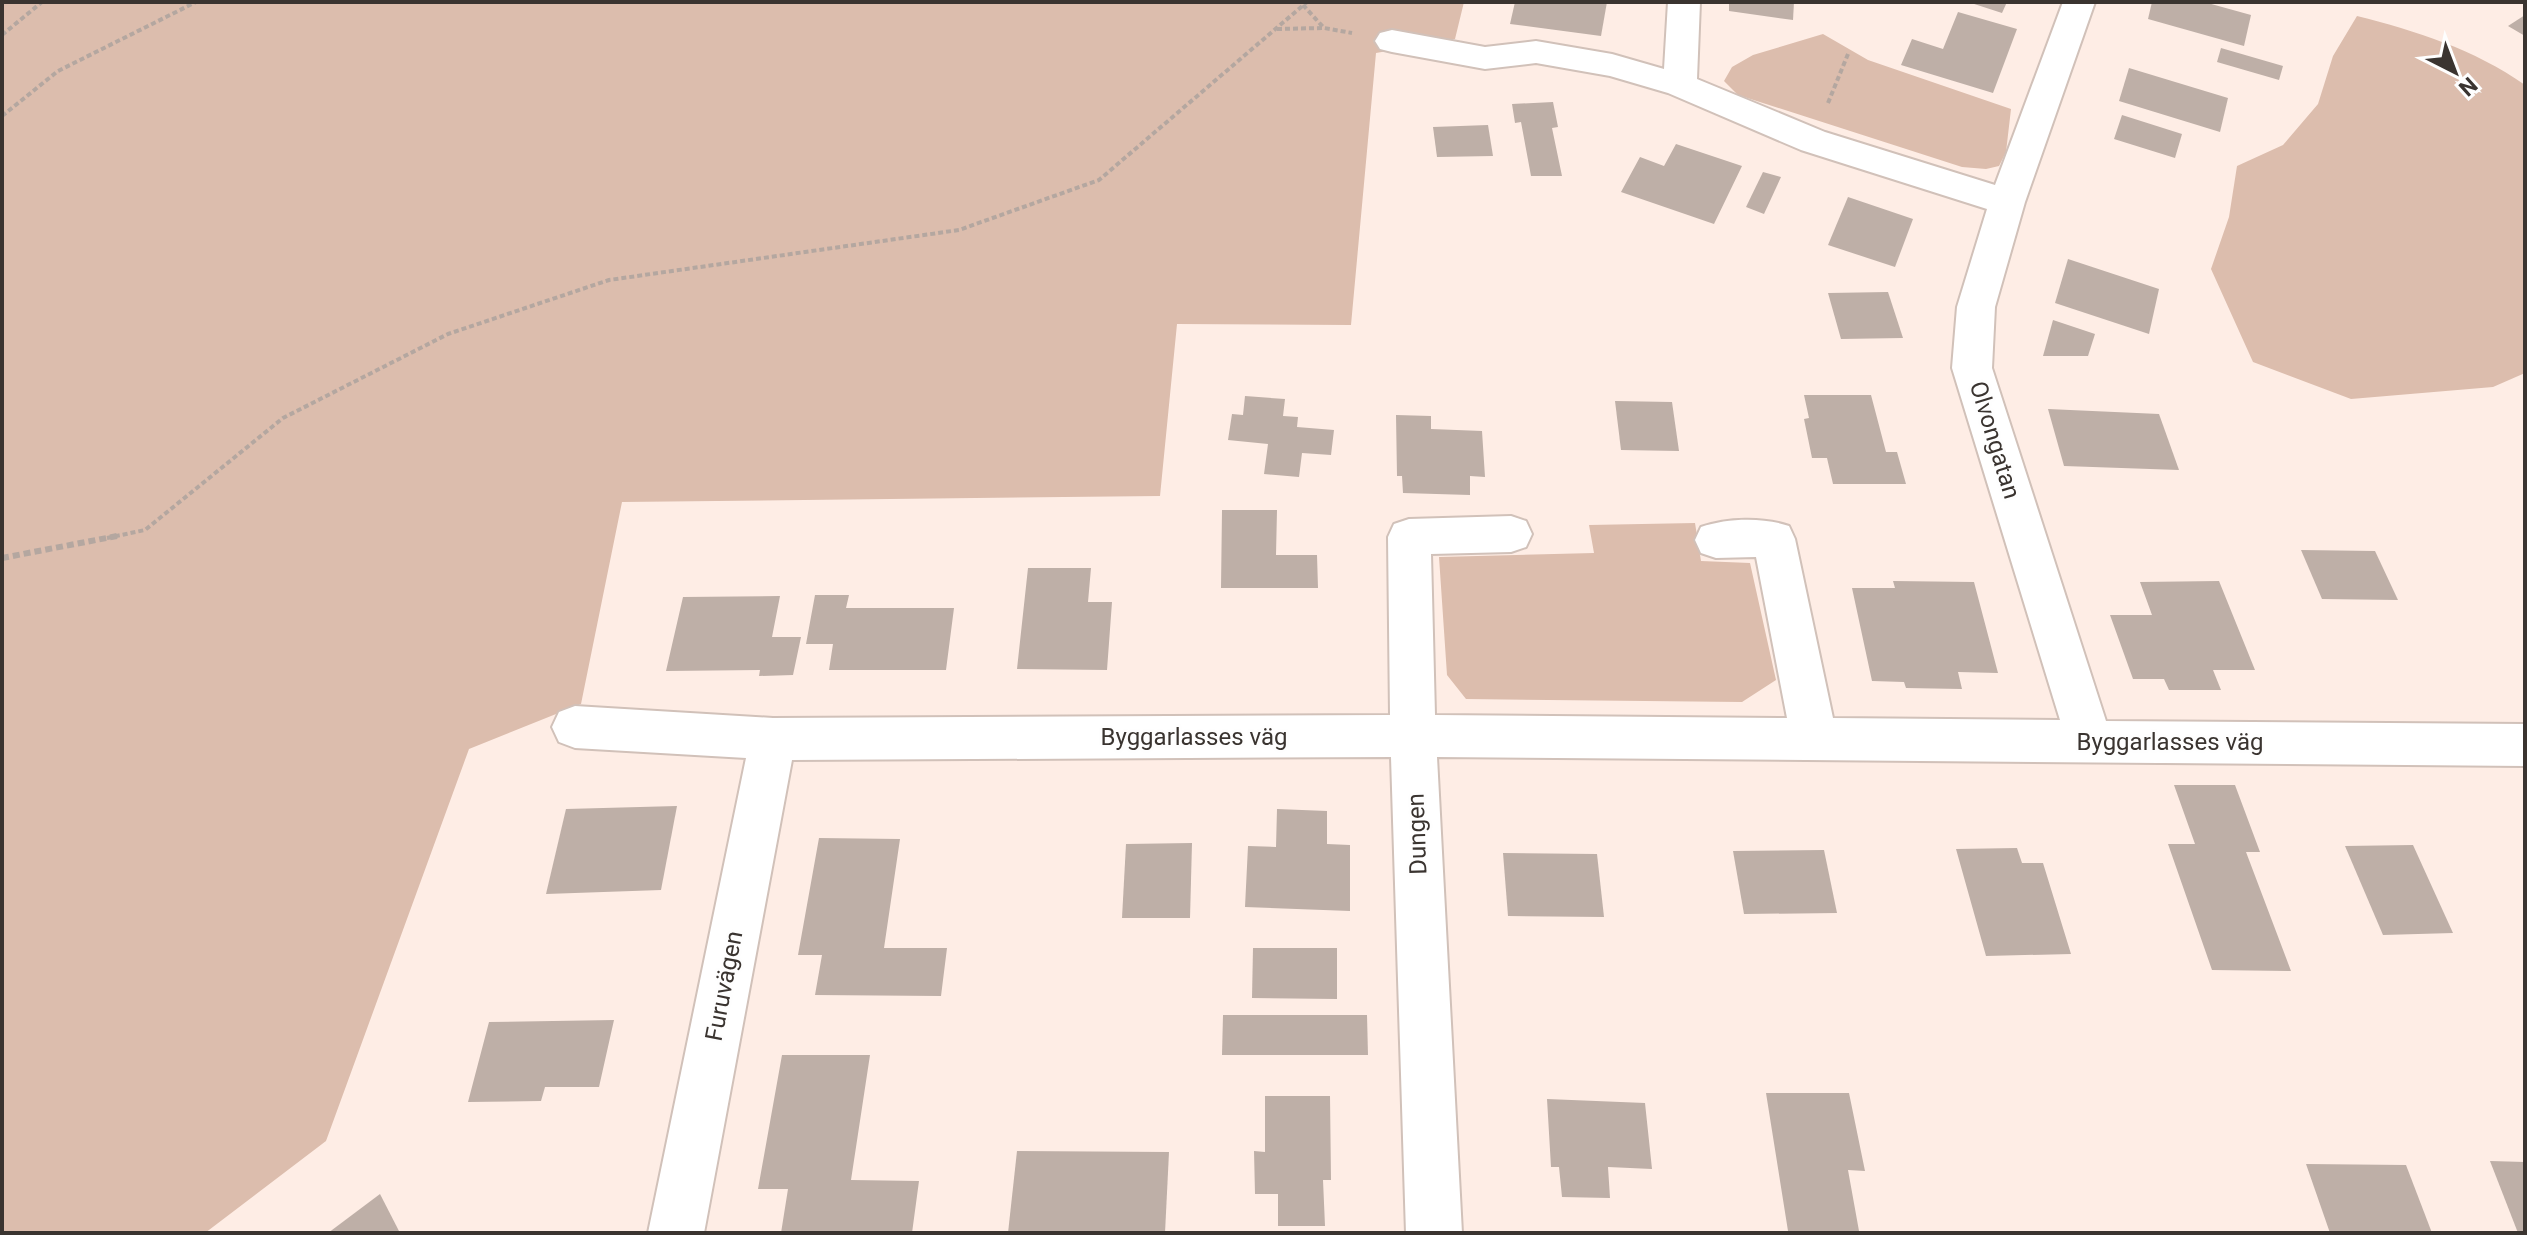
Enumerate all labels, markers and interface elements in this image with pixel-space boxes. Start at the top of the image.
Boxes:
north arrow [2415,32,2495,112]
text: N [2454,72,2482,101]
street label: Olvongatan [1964,378,2026,502]
street label: Byggarlasses väg [1100,723,1288,751]
street label: Byggarlasses väg [2076,728,2264,756]
street label: Dungen [1402,793,1432,875]
street label: Furuvägen [700,929,748,1043]

